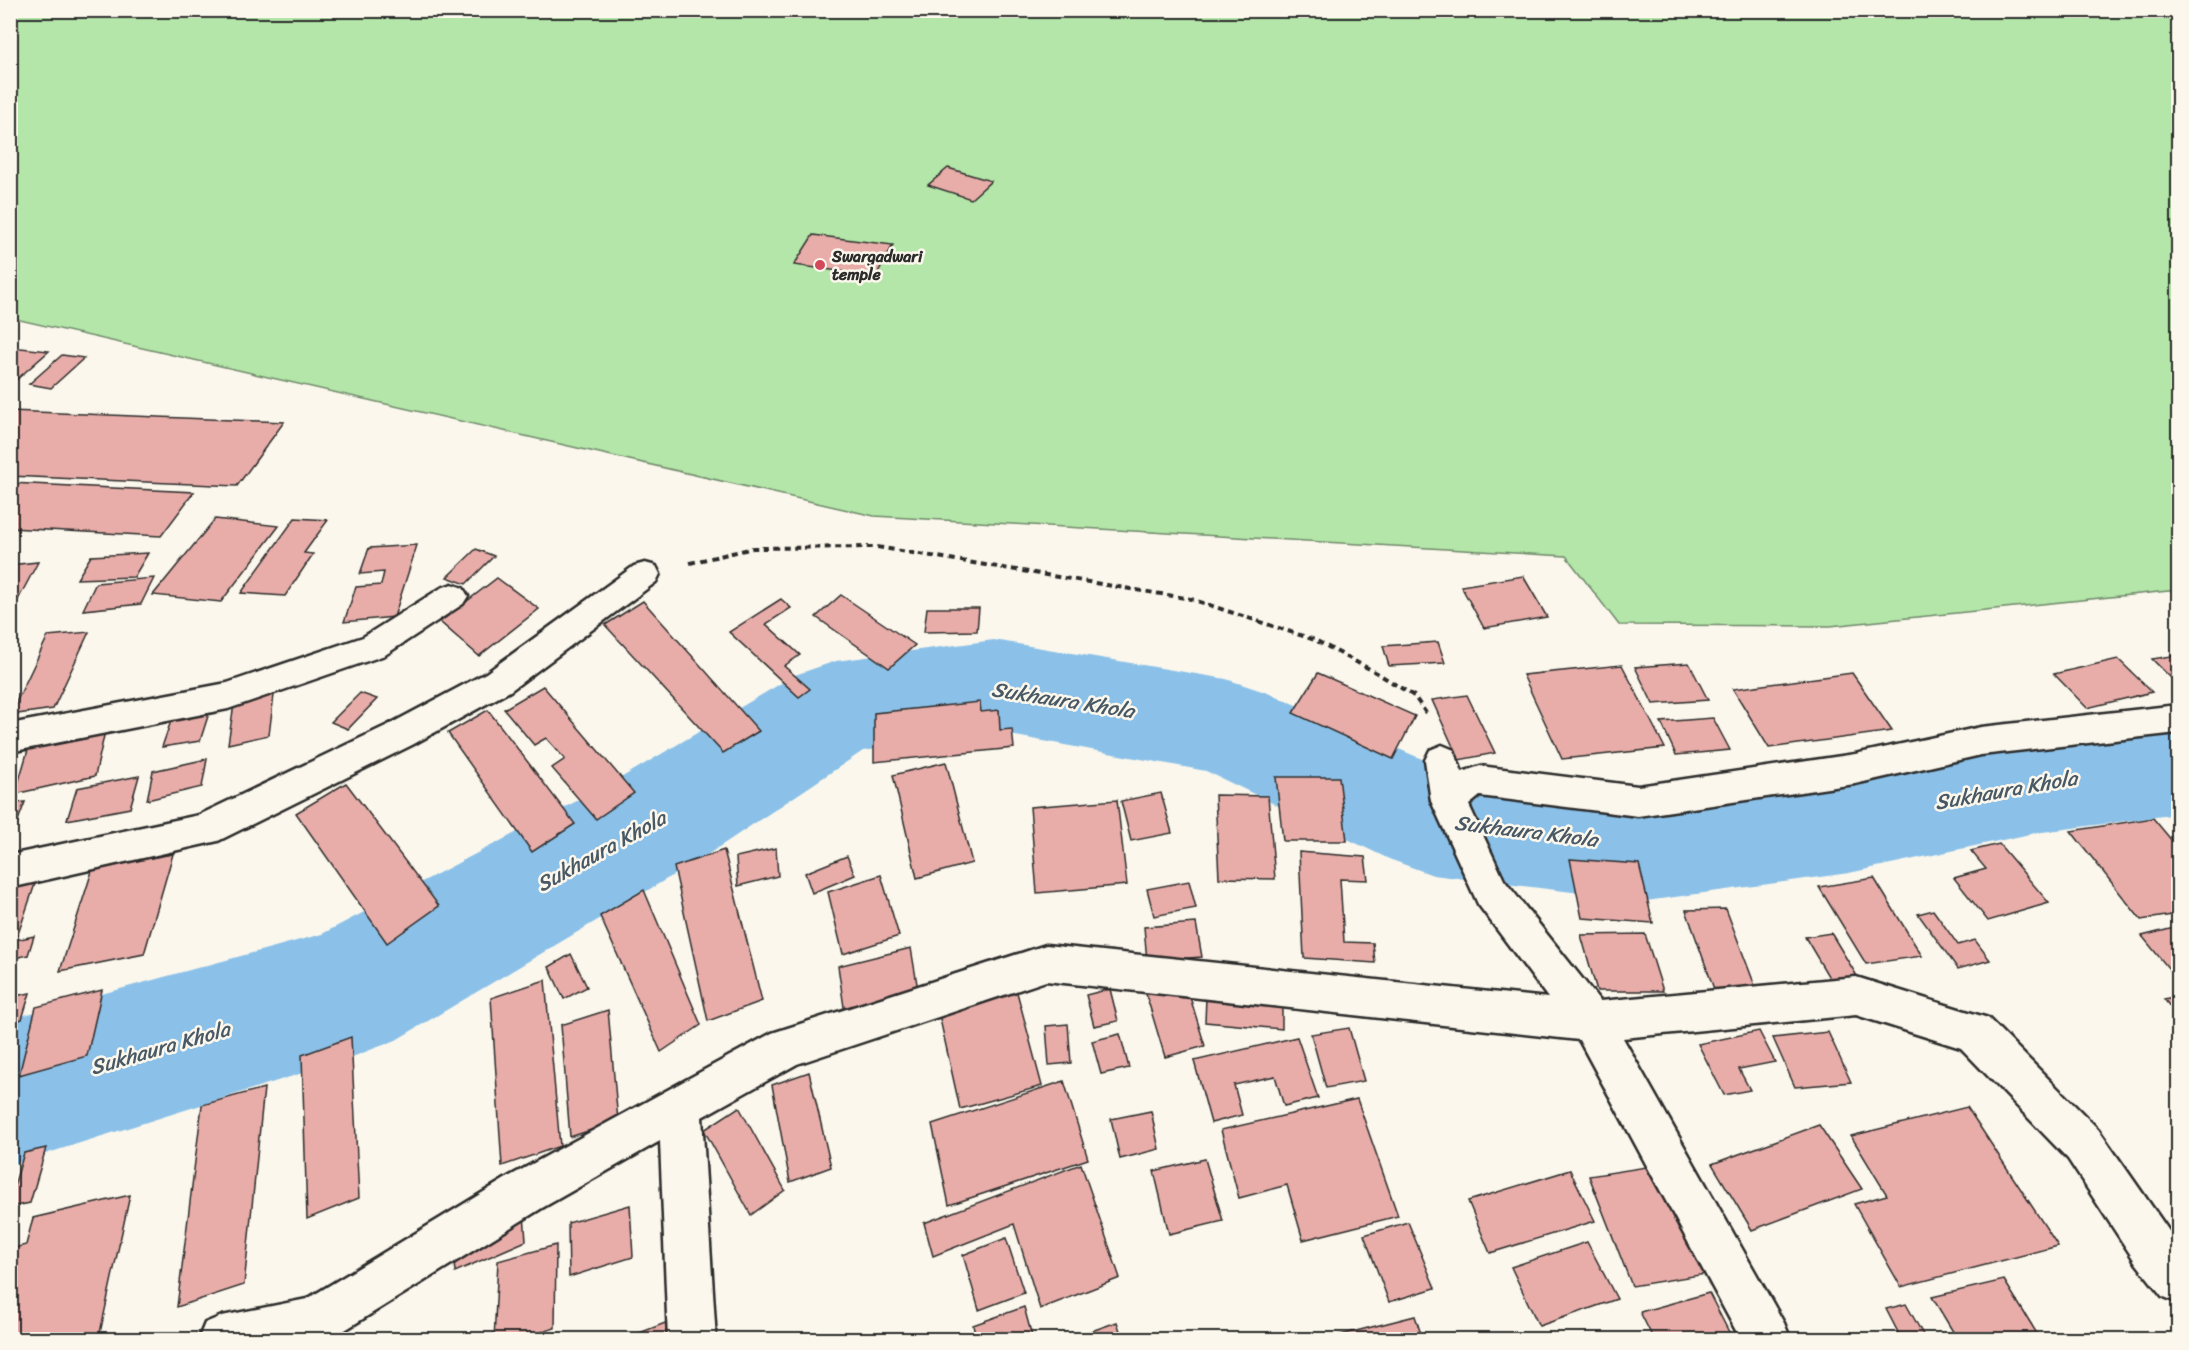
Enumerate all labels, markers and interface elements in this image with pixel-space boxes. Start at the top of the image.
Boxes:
place label: Swargadwari temple [831,242,924,289]
marker: Swargadwari temple [813,258,827,272]
water label: Sukhaura Khola [989,670,1139,730]
water label: Sukhaura Khola [1932,758,2083,821]
water label: Sukhaura Khola [529,798,675,903]
water label: Sukhaura Khola [1452,803,1602,859]
water label: Sukhaura Khola [86,1009,237,1086]

